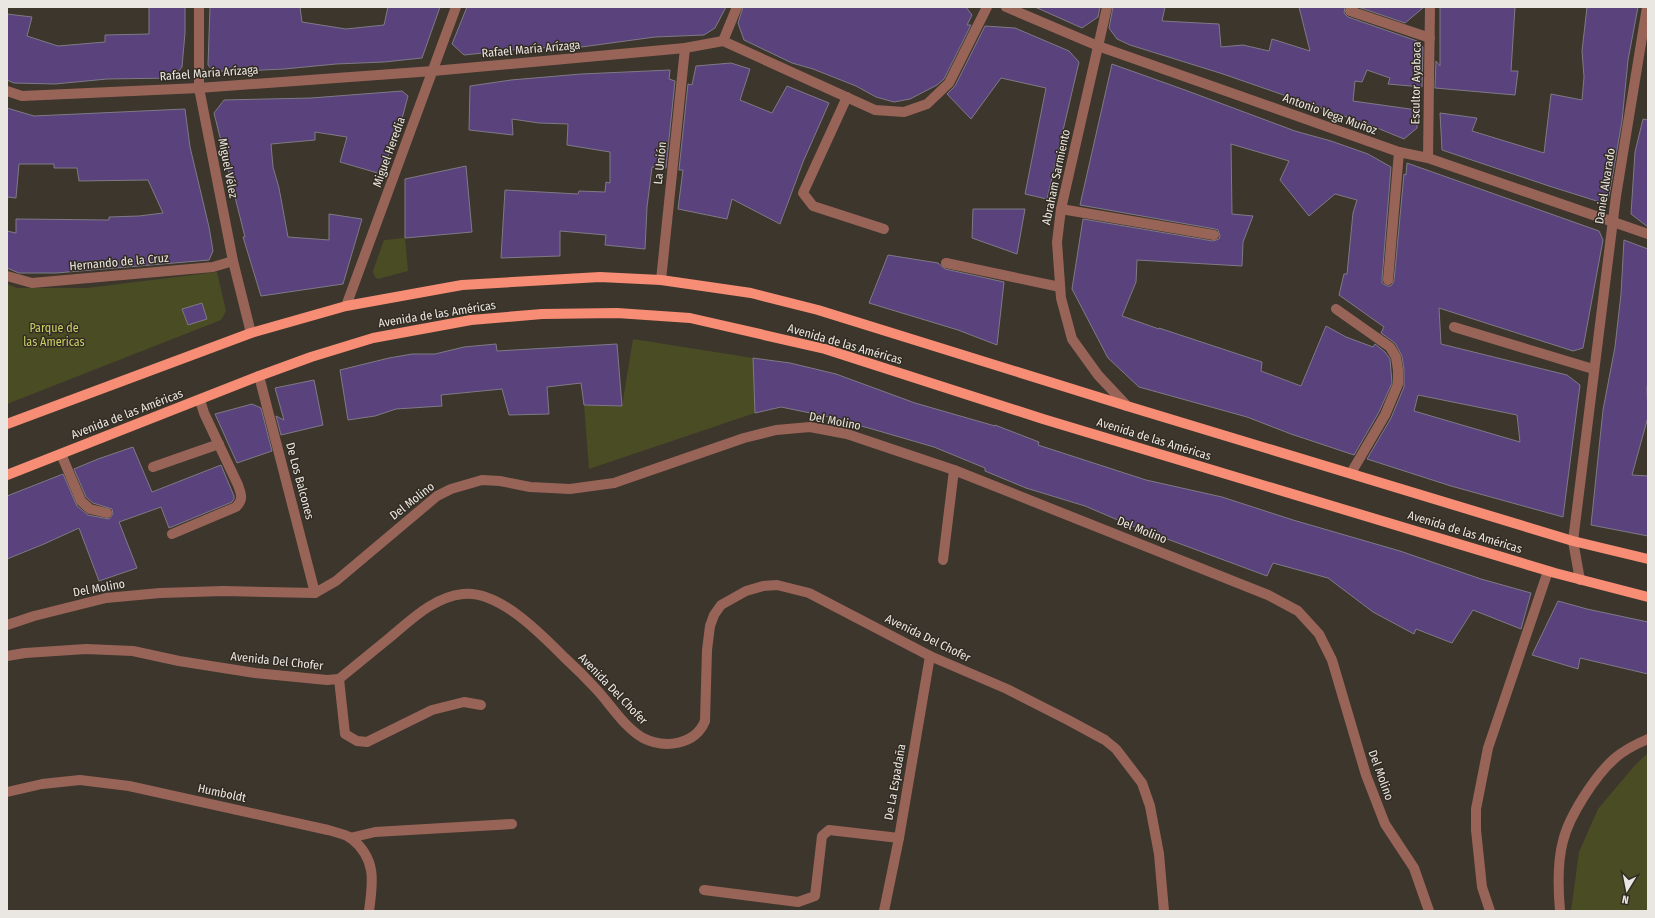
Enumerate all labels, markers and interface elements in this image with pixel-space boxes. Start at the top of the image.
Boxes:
street label: Rafael María Arízaga [481,38,581,60]
street label: Escultor Ayabaca [1408,41,1424,124]
street label: Rafael María Arízaga [159,63,259,83]
street label: Antonio Vega Muñoz [1281,90,1379,138]
street label: Miguel Heredia [370,115,408,189]
street label: Abraham Sarmiento [1039,128,1073,226]
street label: Miguel Vélez [215,137,241,199]
street label: La Unión [651,141,669,185]
street label: Daniel Alvarado [1592,147,1618,225]
street label: Hernando de la Cruz [69,251,169,273]
street label: Avenida de las Américas [377,298,497,330]
park label: Parque de las Americas [23,321,85,349]
street label: Avenida de las Américas [786,321,904,367]
street label: Avenida de las Américas [69,386,185,442]
street label: Del Molino [808,409,862,433]
street label: Avenida de las Américas [1095,415,1213,463]
street label: De Los Balcones [283,441,317,521]
street label: Del Molino [387,479,437,523]
street label: Avenida de las Américas [1406,508,1524,556]
street label: Del Molino [1115,514,1169,546]
street label: Del Molino [72,577,126,599]
street label: Avenida Del Chofer [883,611,974,665]
street label: Avenida Del Chofer [230,649,325,673]
street label: Avenida Del Chofer [576,651,651,728]
street label: De La Espadaña [881,743,909,821]
street label: Del Molino [1365,748,1397,802]
street label: Humboldt [197,781,247,805]
north arrow [1607,870,1647,910]
text: N [1621,892,1630,906]

